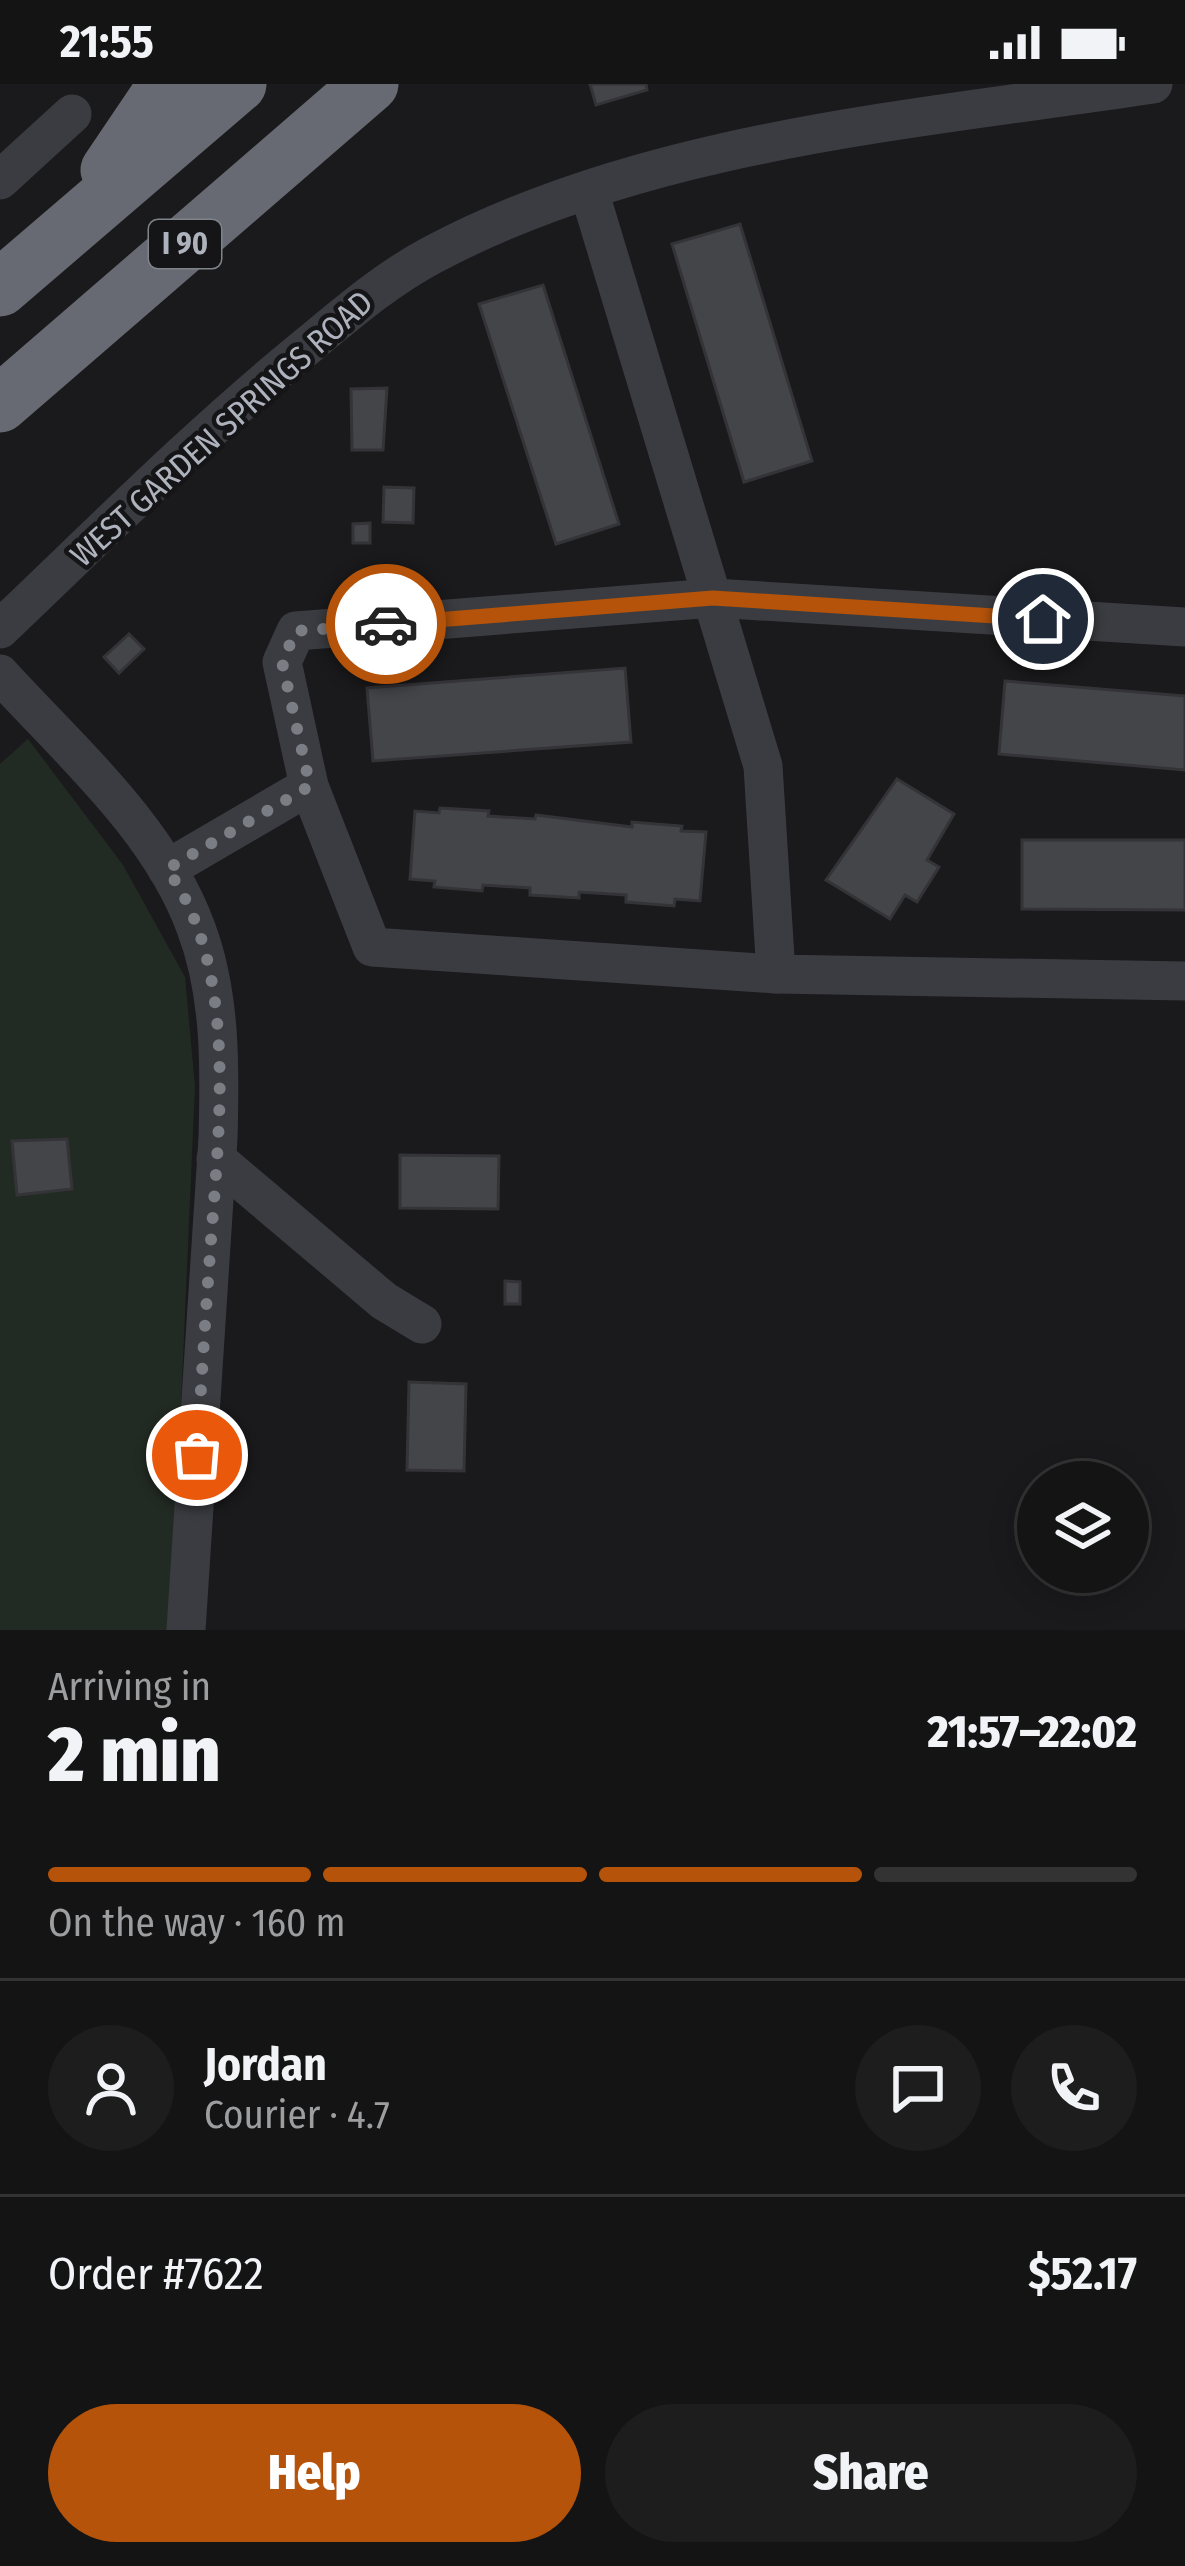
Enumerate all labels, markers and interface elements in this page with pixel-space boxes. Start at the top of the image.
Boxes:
text: 21:55 [60,15,154,69]
road number: I 90 [149,220,221,268]
street label: WEST GARDEN SPRINGS ROAD [62,282,381,575]
courier [326,564,446,684]
pin [992,568,1094,670]
icon: home [1010,586,1076,652]
icon: car [353,591,419,657]
pin [146,1404,248,1506]
icon: bag [164,1422,230,1488]
map controls [1017,1461,1149,1593]
button: layers [1017,1461,1149,1593]
text: Arriving in [48,1664,211,1710]
text: 21:57–22:02 [927,1705,1137,1759]
text: 2 min [48,1708,221,1802]
text: On the way · 160 m [48,1900,346,1946]
button: person [48,2025,174,2151]
button: chat [855,2025,981,2151]
button: phone [1011,2025,1137,2151]
text: Jordan [204,2038,327,2092]
text: Courier · 4.7 [204,2092,390,2138]
text: Order #7622 [48,2247,264,2301]
text: $52.17 [1028,2247,1137,2301]
button: Help [48,2404,581,2542]
button: Share [605,2404,1137,2542]

